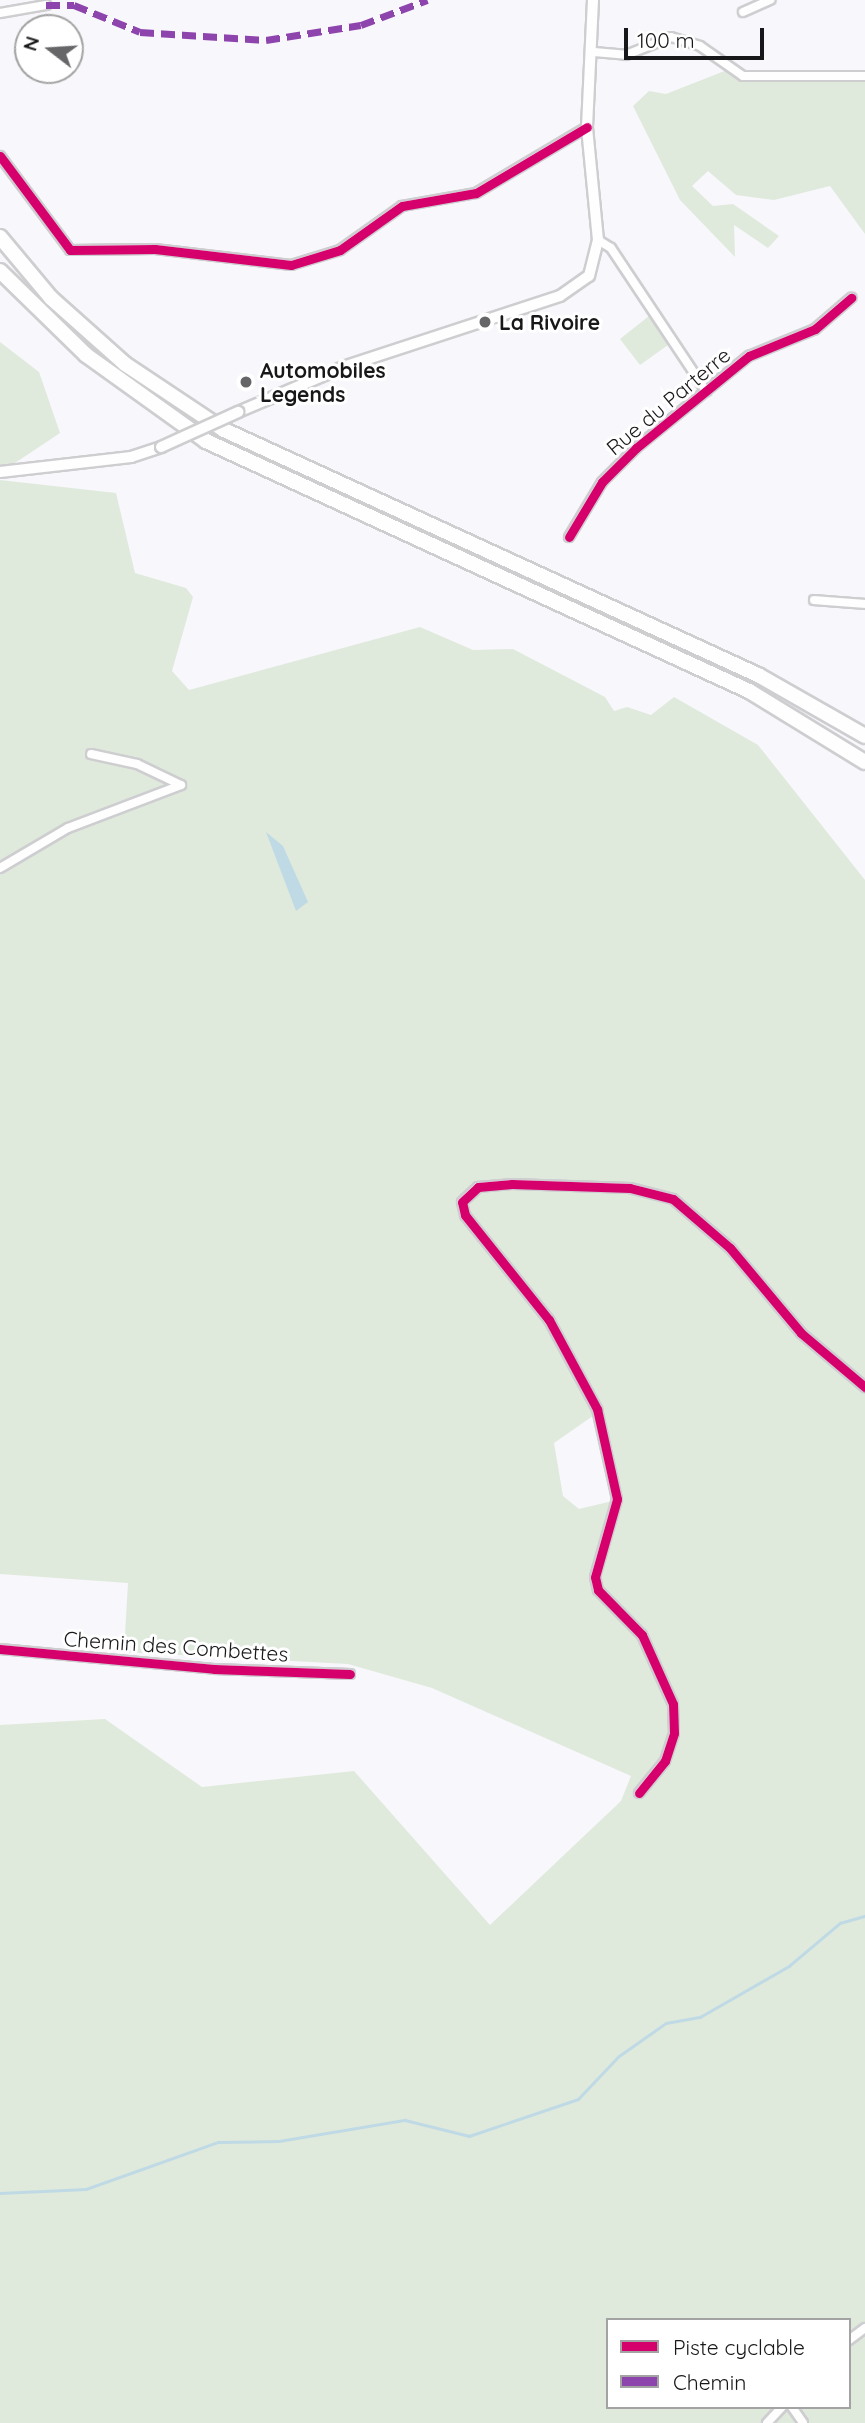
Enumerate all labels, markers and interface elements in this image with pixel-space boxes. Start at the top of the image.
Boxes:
north arrow [14,14,84,84]
scale bar [627,14,767,58]
text: 100 m [637,27,695,53]
text: N [17,33,44,54]
place label: La Rivoire [499,309,600,335]
marker: La Rivoire [477,314,493,330]
street label: Rue du Parterre [601,342,735,460]
place label: Automobiles Legends [260,357,386,407]
marker: Automobiles Legends [238,374,254,390]
street label: Chemin des Combettes [63,1626,289,1666]
legend [606,2318,851,2409]
text: Piste cyclable [673,2334,805,2360]
text: Chemin [673,2369,746,2395]

